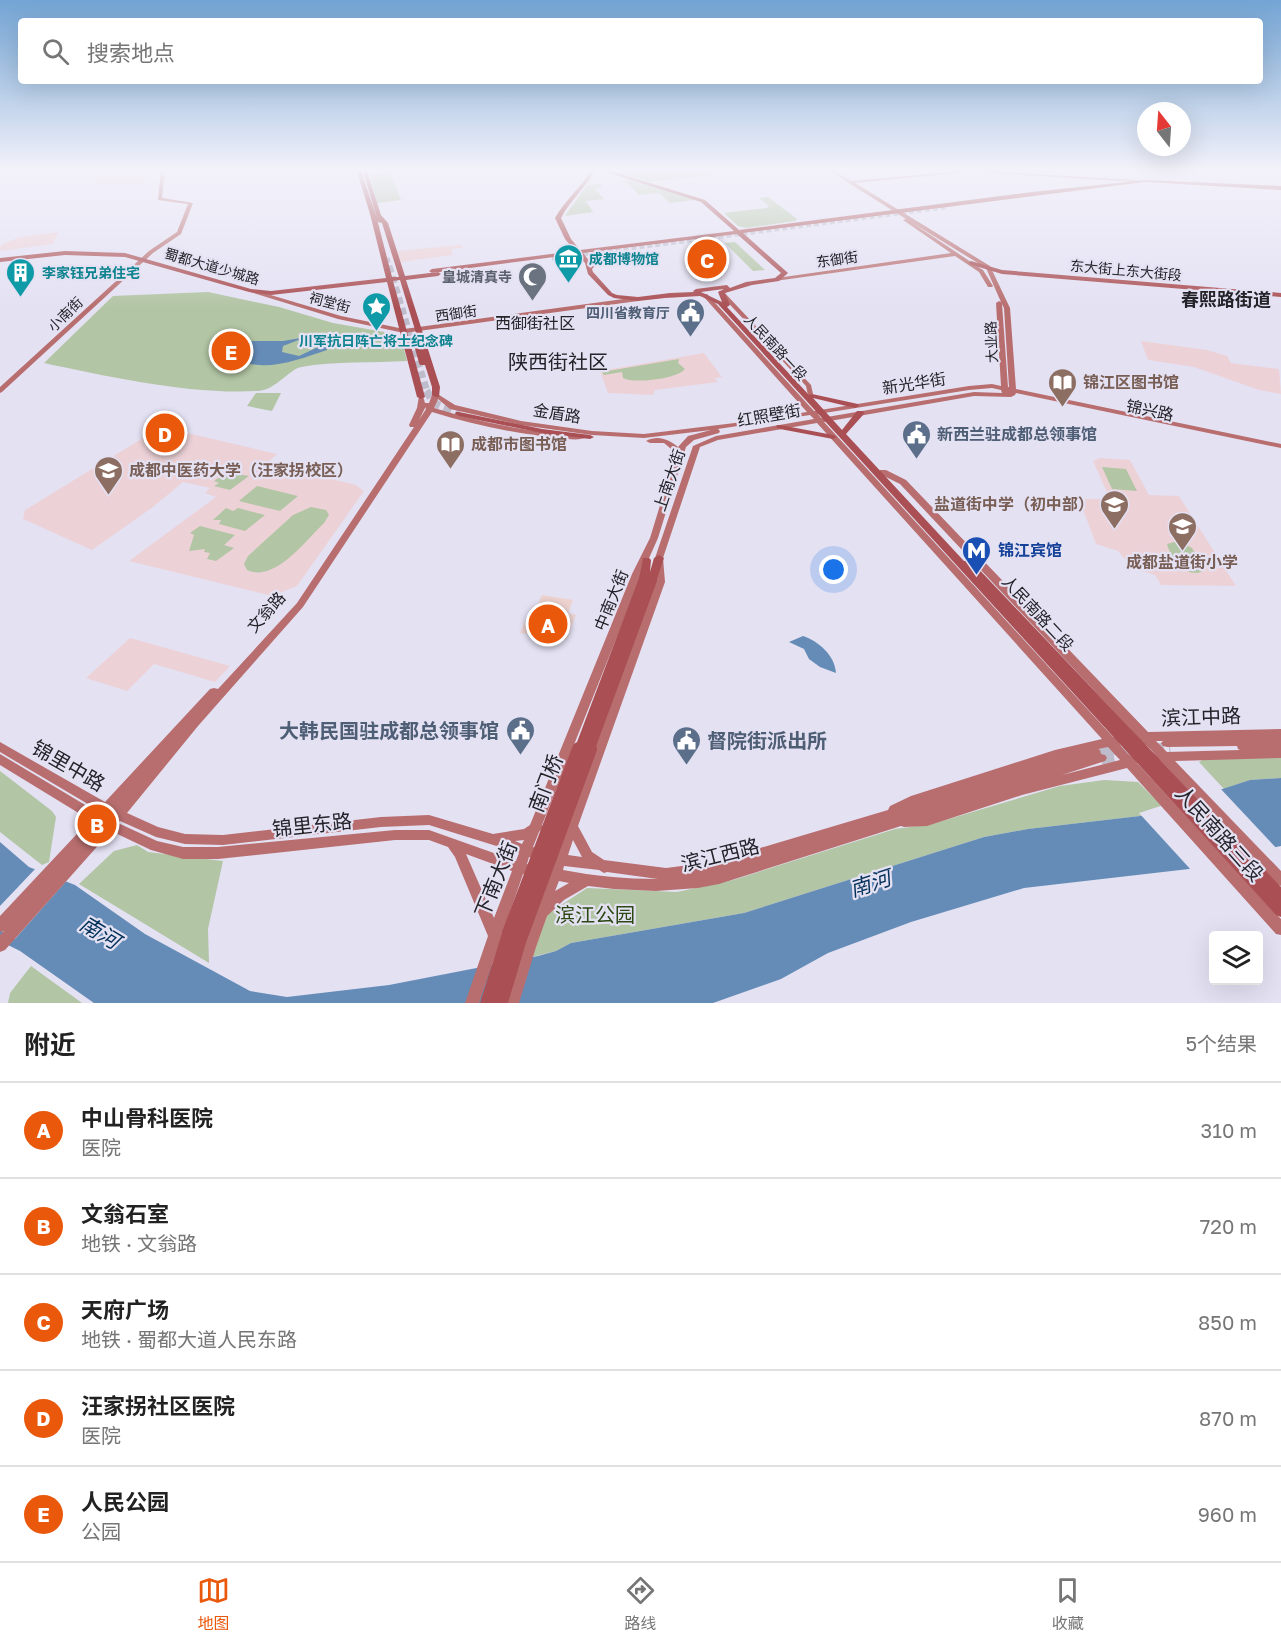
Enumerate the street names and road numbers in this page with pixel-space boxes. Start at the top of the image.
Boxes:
street label: 蜀都大道少城路 [163,244,261,288]
street label: 东御街 [815,248,859,270]
street label: 东大街上东大街段 [1069,257,1183,283]
street label: 祠堂街 [308,288,352,316]
street label: 小南街 [44,293,86,335]
street label: 西御街 [434,302,478,324]
street label: 人民南路一段 [741,310,811,384]
street label: 大业路 [981,321,1001,363]
street label: 新光华街 [881,368,947,398]
street label: 锦兴路 [1124,395,1176,425]
street label: 金盾路 [532,399,582,427]
street label: 红照壁街 [736,400,802,430]
street label: 上南大街 [649,446,689,514]
street label: 中南大街 [590,567,632,633]
street label: 人民南路二段 [998,571,1078,655]
street label: 文翁路 [243,587,289,637]
street label: 滨江中路 [1161,703,1241,729]
street label: 锦里中路 [28,735,110,795]
street label: 南门桥 [523,751,567,815]
street label: 人民南路三段 [1171,780,1269,886]
street label: 锦里东路 [271,808,353,840]
street label: 滨江西路 [678,833,762,875]
street label: 下南大街 [469,837,521,921]

